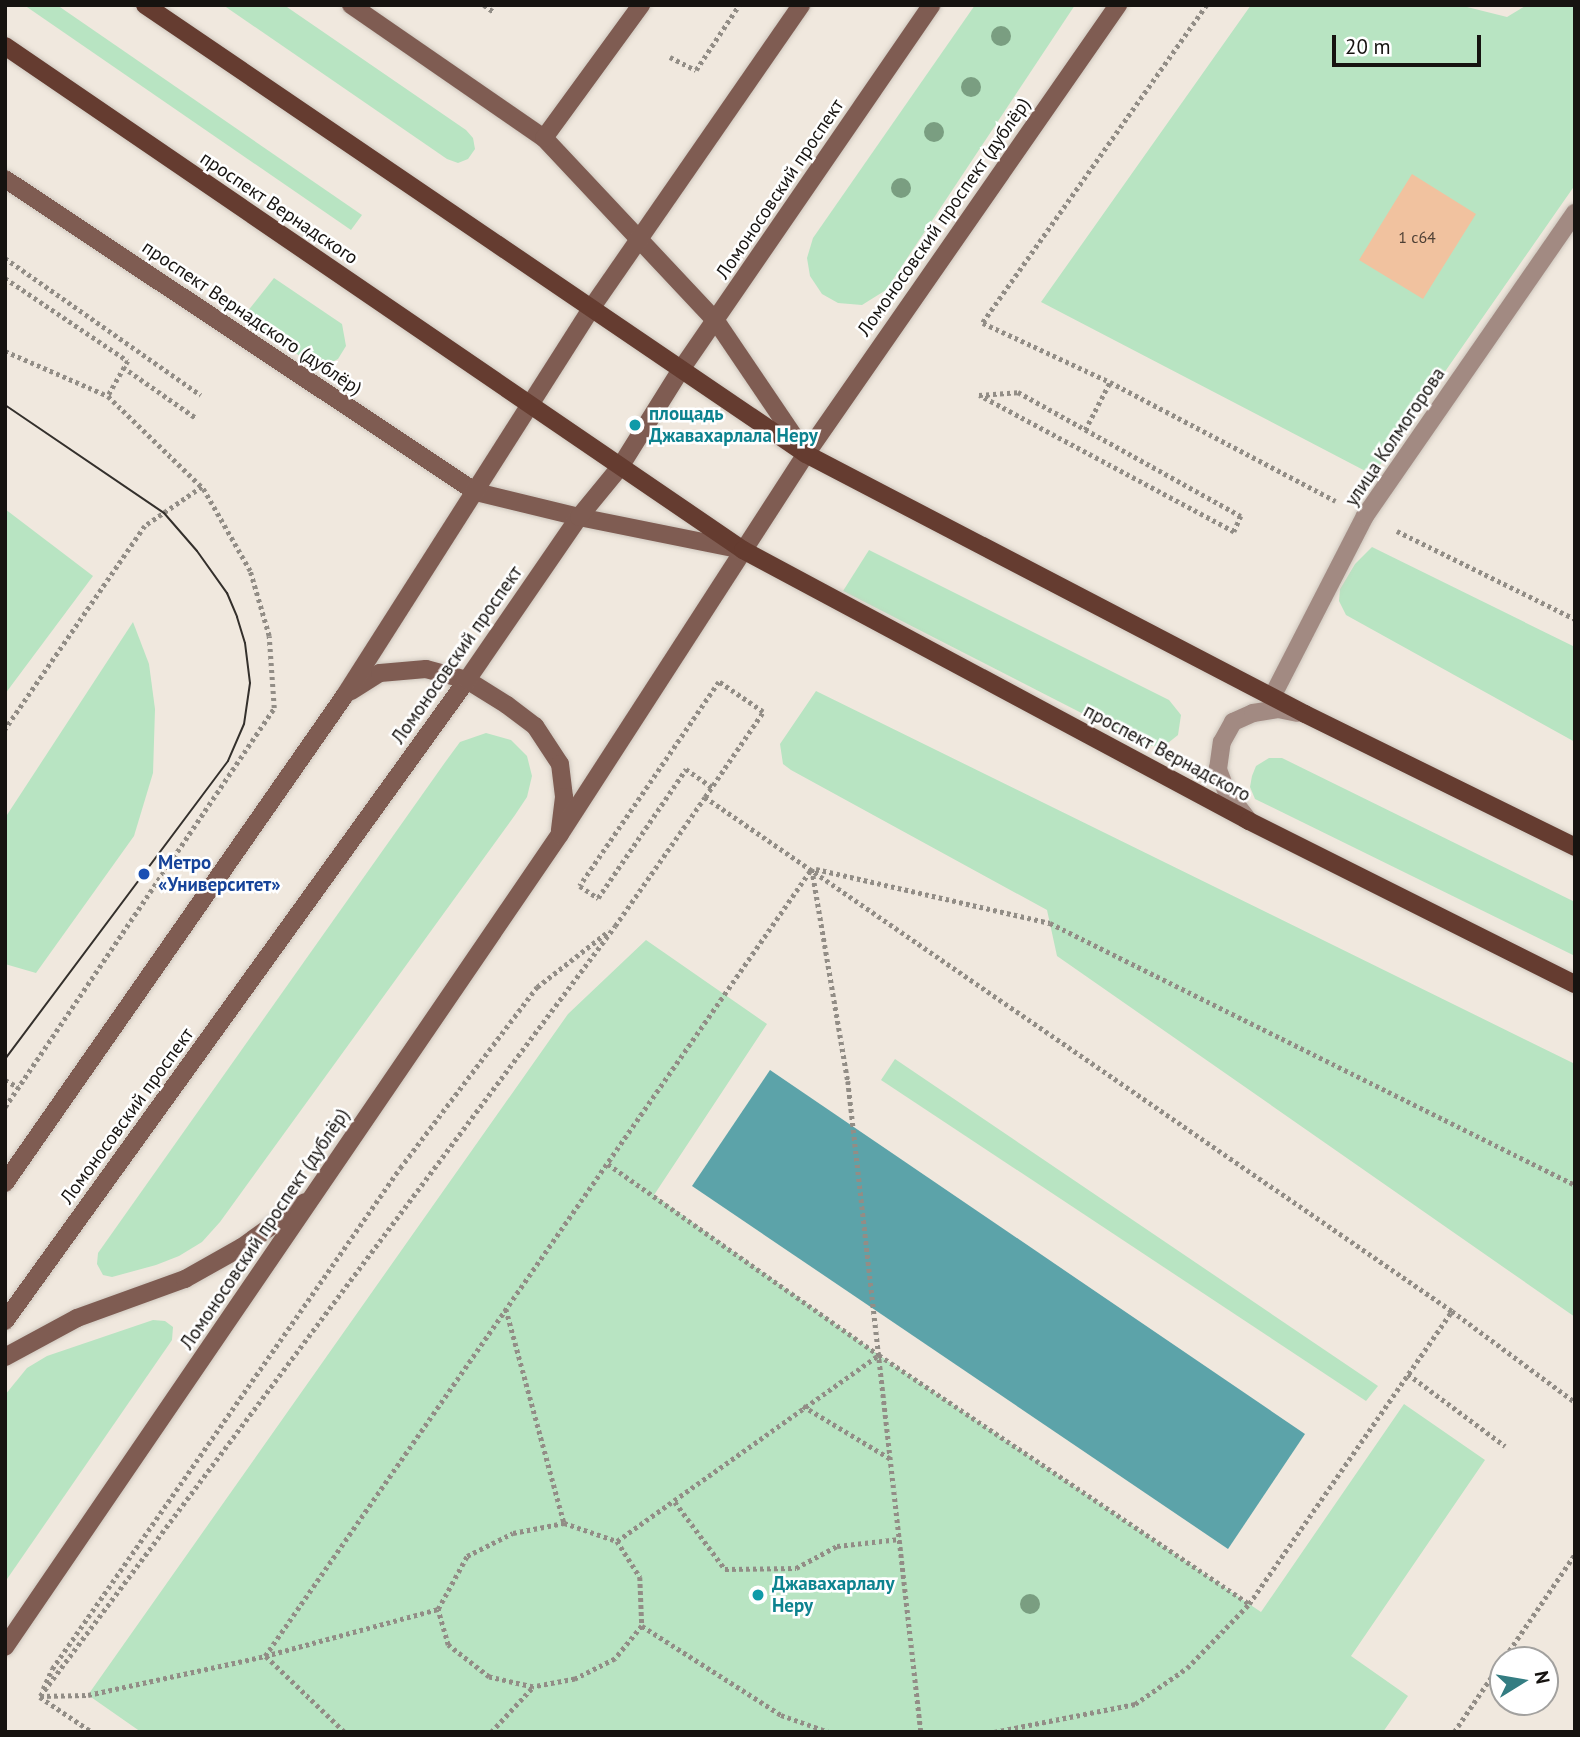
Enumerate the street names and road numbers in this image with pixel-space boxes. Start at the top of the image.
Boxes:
street label: Ломоносовский проспект (дублёр) [853,93,1035,341]
street label: Ломоносовский проспект [711,95,849,283]
street label: проспект Вернадского [195,146,363,270]
street label: проспект Вернадского (дублёр) [138,236,366,400]
street label: улица Колмогорова [1340,363,1450,511]
street label: Ломоносовский проспект [387,562,527,748]
street label: проспект Вернадского [1079,699,1255,807]
street label: Ломоносовский проспект [56,1024,198,1208]
street label: Ломоносовский проспект (дублёр) [176,1104,354,1354]

